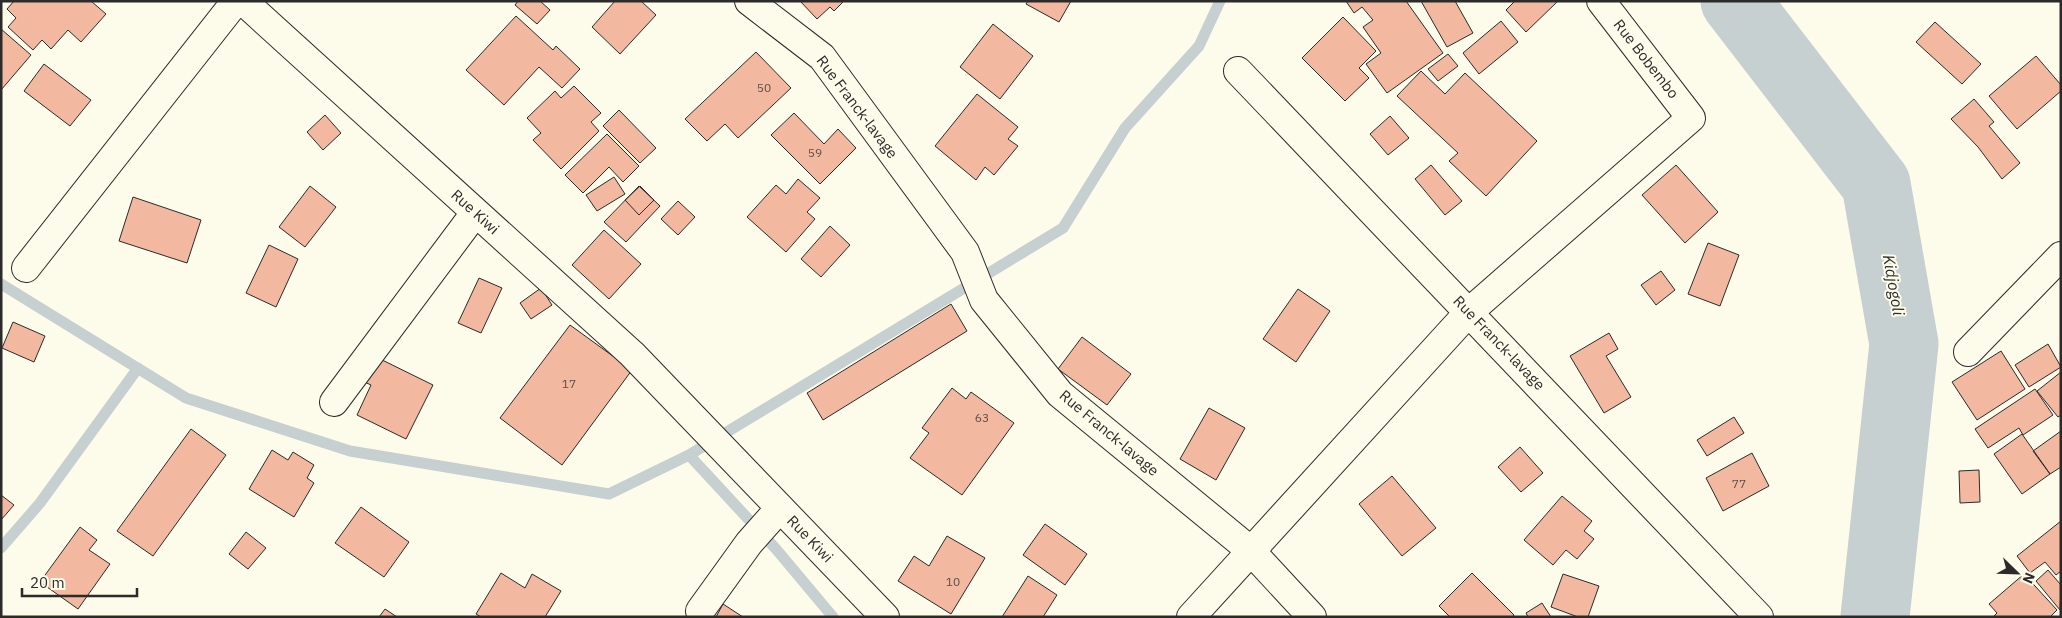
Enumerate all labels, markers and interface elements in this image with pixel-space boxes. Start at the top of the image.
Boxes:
street label: Rue Bobembo [1610,15,1683,102]
street label: Rue Franck-lavage [812,51,902,162]
house number: 50 [757,80,771,95]
house number: 59 [808,145,822,160]
street label: Rue Kiwi [447,185,503,238]
water label: Kidjogoli [1879,253,1909,318]
street label: Rue Franck-lavage [1449,291,1549,394]
house number: 17 [562,376,576,391]
street label: Rue Franck-lavage [1056,385,1163,480]
house number: 63 [975,410,989,425]
house number: 77 [1732,476,1746,491]
street label: Rue Kiwi [783,511,837,566]
north arrow [1992,548,2042,598]
scale bar [22,566,138,598]
text: N [2019,570,2039,586]
text: 20 m [30,573,65,592]
house number: 10 [946,574,960,589]

